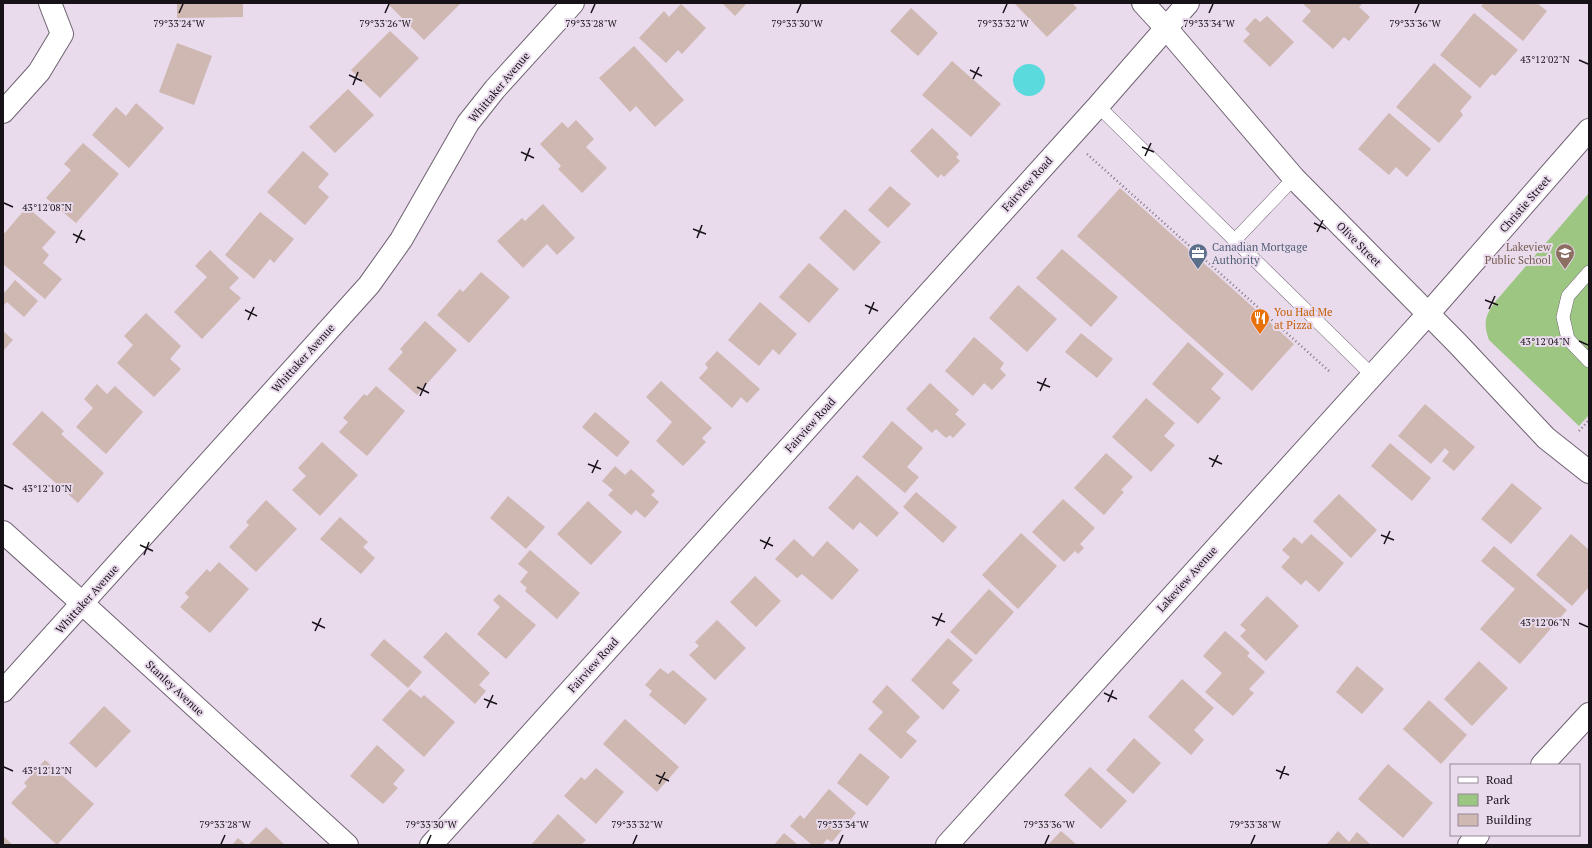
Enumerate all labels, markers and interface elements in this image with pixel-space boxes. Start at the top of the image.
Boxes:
text: 79°33'24"W [153,17,205,30]
text: 79°33'26"W [359,17,411,30]
text: 79°33'28"W [565,17,617,30]
text: 79°33'30"W [771,17,823,30]
text: 79°33'32"W [977,17,1029,30]
text: 79°33'34"W [1183,17,1235,30]
text: 79°33'36"W [1389,17,1441,30]
street label: Whittaker Avenue [466,49,533,125]
text: 43°12'02"N [1520,53,1570,66]
street label: Fairview Road [999,154,1055,214]
street label: Christie Street [1496,173,1554,235]
text: 43°12'08"N [22,201,72,214]
street label: Olive Street [1334,219,1384,269]
place label: Canadian Mortgage Authority [1212,240,1308,267]
place label: Lakeview Public School [1485,240,1552,267]
office icon: Canadian Mortgage Authority [1187,242,1209,270]
school or university icon: Lakeview Public School [1554,242,1576,270]
place label: You Had Me at Pizza [1274,305,1333,332]
restaurant icon: You Had Me at Pizza [1249,307,1271,335]
street label: Whittaker Avenue [269,320,338,395]
text: 43°12'04"N [1520,335,1570,348]
street label: Fairview Road [782,395,838,455]
text: 43°12'10"N [22,482,72,495]
street label: Lakeview Avenue [1154,543,1220,615]
street label: Whittaker Avenue [53,561,122,636]
text: 43°12'06"N [1520,616,1570,629]
street label: Fairview Road [565,635,621,695]
street label: Stanley Avenue [143,657,207,719]
text: 43°12'12"N [22,764,72,777]
legend [1450,764,1580,836]
text: Road [1486,772,1513,787]
text: Park [1486,792,1511,807]
text: Building [1486,812,1532,827]
text: 79°33'28"W [199,818,251,831]
text: 79°33'30"W [405,818,457,831]
text: 79°33'32"W [611,818,663,831]
text: 79°33'34"W [817,818,869,831]
text: 79°33'36"W [1023,818,1075,831]
text: 79°33'38"W [1229,818,1281,831]

